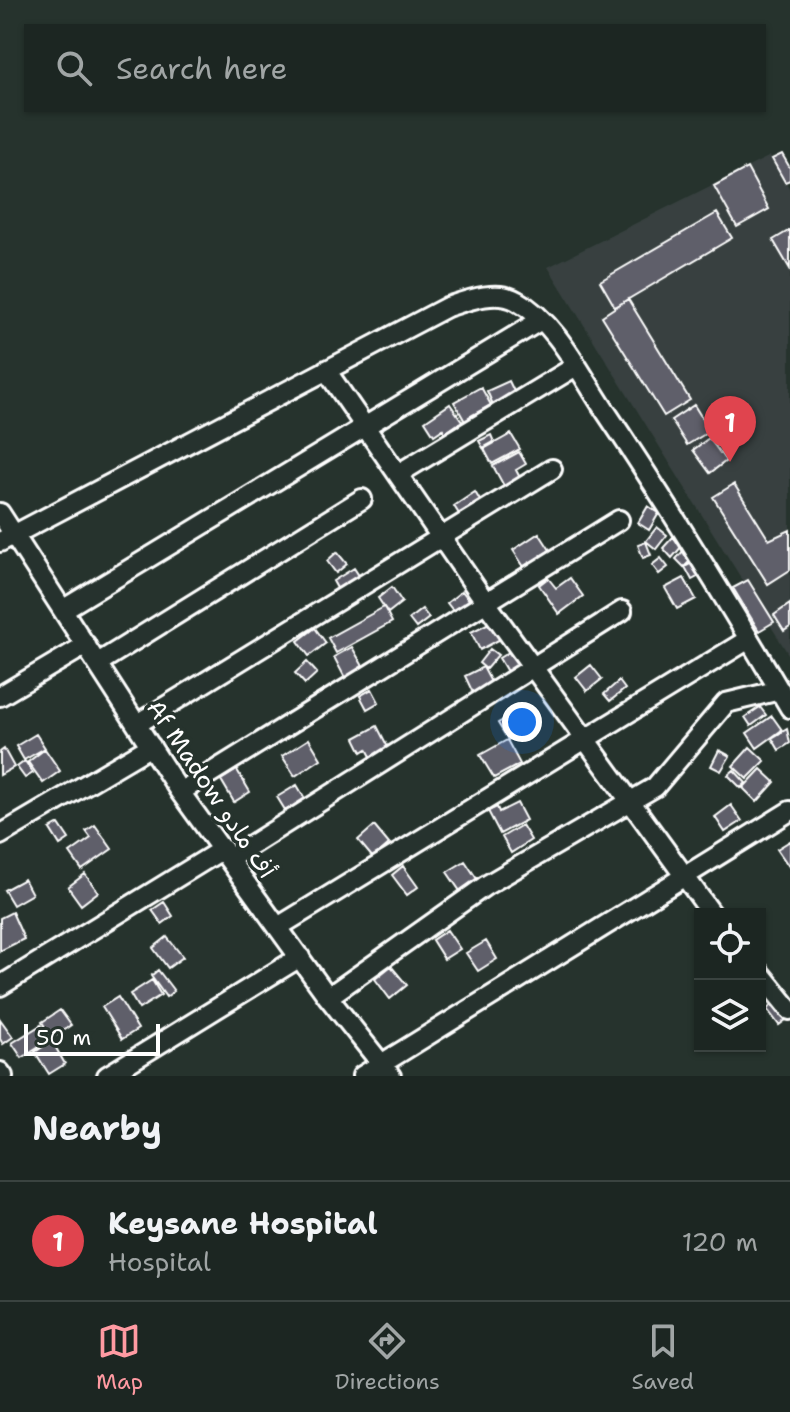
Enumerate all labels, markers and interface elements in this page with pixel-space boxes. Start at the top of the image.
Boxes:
search box [24,24,766,112]
icon: search [52,46,96,90]
text: Search here [116,48,287,89]
pin: 1 [704,396,756,462]
street label: Af Madow أف مادو [139,693,283,885]
your location [502,702,542,742]
map controls [694,908,766,1052]
button: locate [694,908,766,980]
button: layers [694,980,766,1052]
scale bar [24,1020,160,1056]
text: 50 m [36,1023,91,1052]
text: Nearby [32,1105,162,1151]
text: Keysane Hospital [108,1203,378,1244]
text: 1 [52,1224,64,1259]
text: 120 m [682,1224,758,1259]
text: Hospital [108,1244,211,1279]
tab: Map [96,1319,143,1396]
tab: Directions [335,1319,440,1396]
tab: Saved [632,1319,694,1396]

